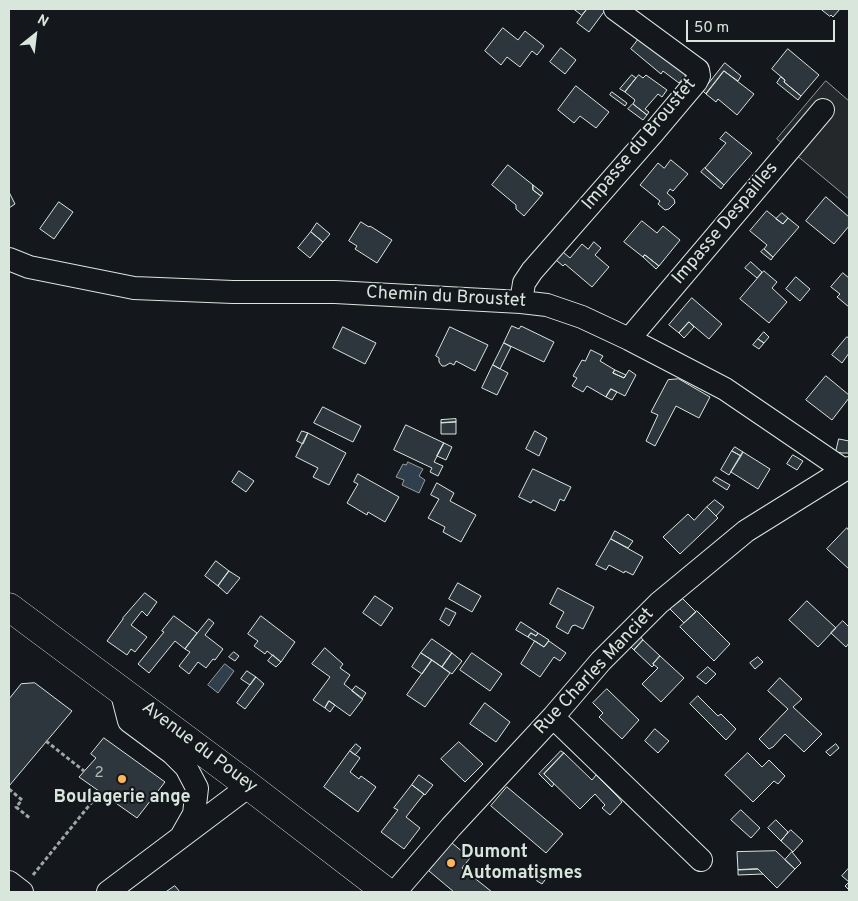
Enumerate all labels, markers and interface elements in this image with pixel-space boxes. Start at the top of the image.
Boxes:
north arrow [10,10,60,60]
scale bar [688,10,837,42]
text: N [34,12,51,31]
text: 50 m [694,19,729,38]
street label: Impasse du Broustet [579,75,701,215]
street label: Impasse Despailles [669,158,783,290]
street label: Chemin du Broustet [365,283,527,313]
street label: Rue Charles Manciet [531,604,659,740]
street label: Avenue du Pouey [137,697,261,799]
house number: 2 [94,765,104,783]
marker: Boulagerie ange [116,773,128,785]
place label: Boulagerie ange [53,787,191,809]
place label: Dumont Automatismes [461,842,582,884]
marker: Dumont Automatismes [445,857,457,869]

